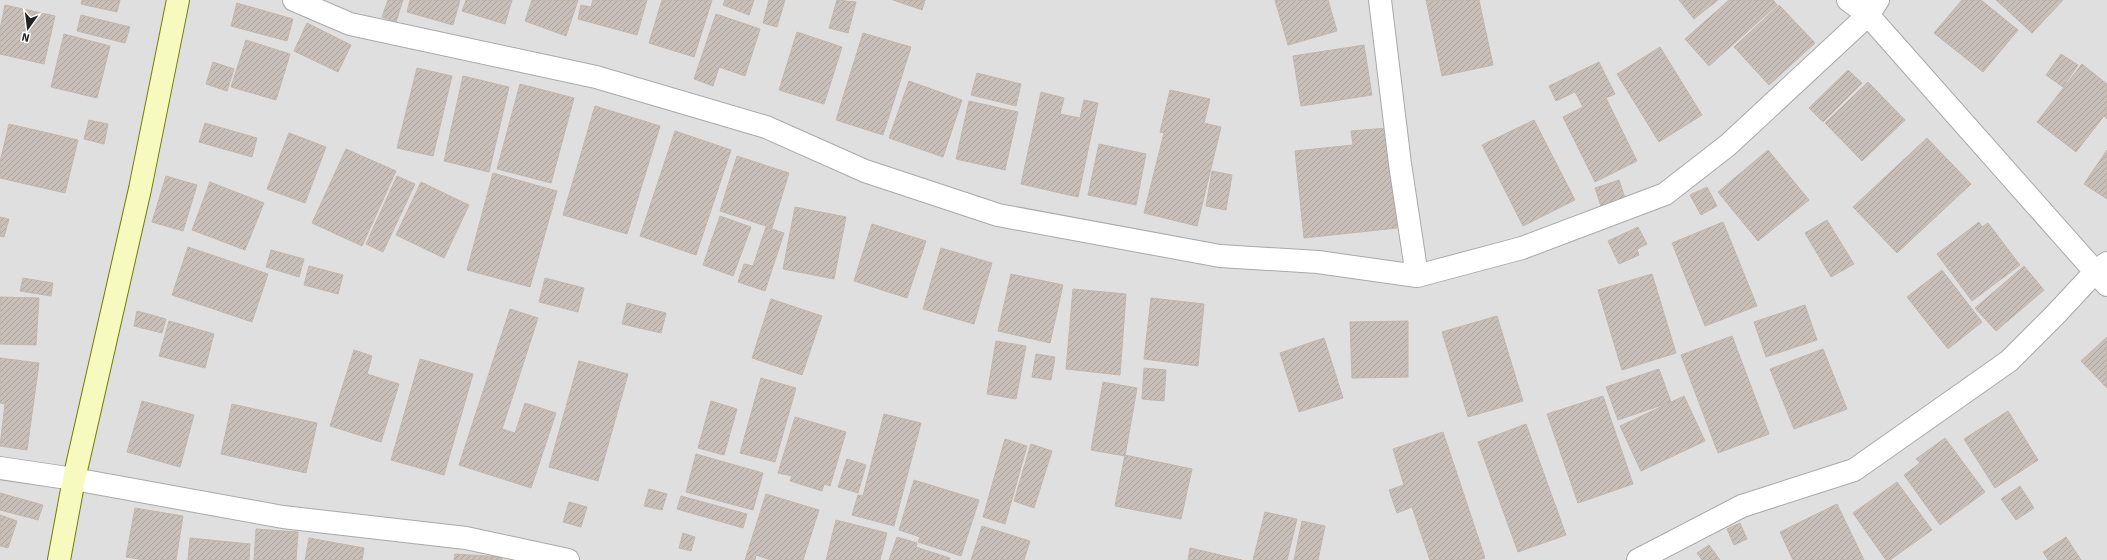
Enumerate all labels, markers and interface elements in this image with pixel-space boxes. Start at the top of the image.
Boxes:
north arrow [8,8,48,48]
text: N [20,30,31,44]

